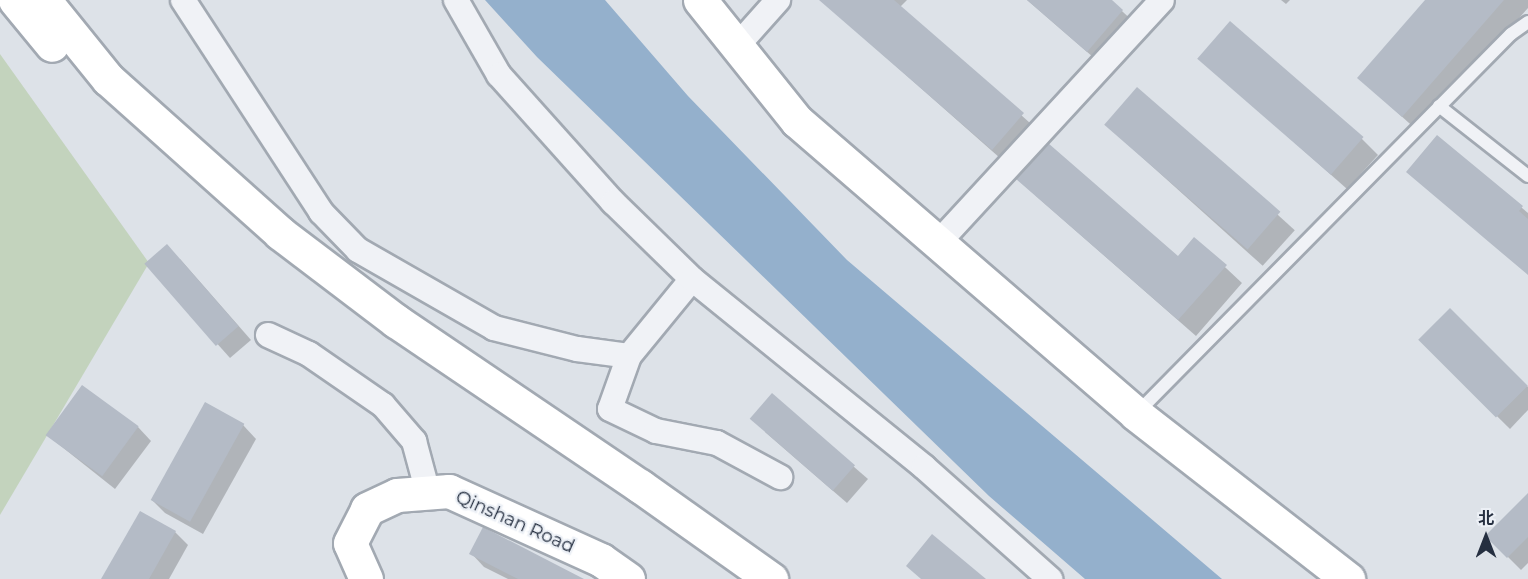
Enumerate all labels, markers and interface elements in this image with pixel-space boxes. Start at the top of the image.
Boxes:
street label: Qinshan Road [452,486,578,558]
north arrow [1456,507,1516,567]
text: 北 [1478,509,1494,528]

